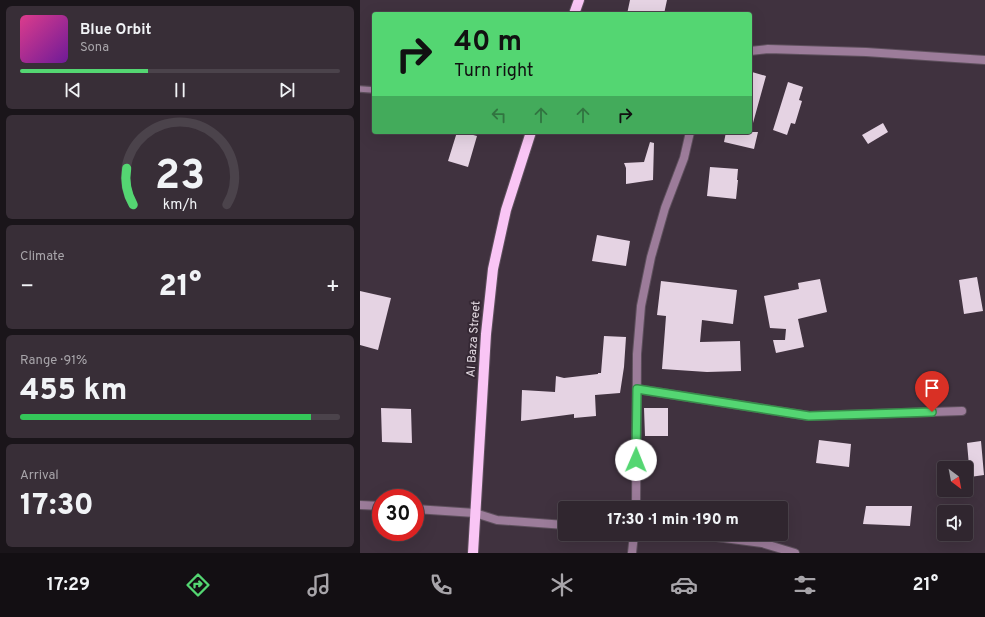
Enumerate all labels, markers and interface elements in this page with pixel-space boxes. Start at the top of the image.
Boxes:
text: Blue Orbit [80,21,151,40]
text: 40 m [454,25,522,61]
icon: right [388,28,440,80]
text: Sona [80,40,109,56]
text: Turn right [454,60,534,83]
icon: previous [62,79,84,101]
icon: pause [169,79,191,101]
icon: next [276,79,298,101]
icon: left [488,104,510,126]
icon: ahead [530,104,552,126]
icon: ahead [572,104,594,126]
icon: right [614,104,636,126]
text: 23 [155,151,205,204]
text: km/h [163,196,197,214]
text: Climate [20,249,65,265]
text: 21° [158,269,202,306]
text: − [20,274,34,301]
text: + [326,274,340,301]
street label: Al Baza Street [463,300,485,378]
text: Range · 91% [20,353,87,369]
pin [915,371,949,412]
text: 455 km [20,373,127,410]
icon: arrive [921,377,943,399]
position arrow [615,439,657,481]
north arrow [937,461,973,497]
map controls [937,461,973,541]
text: Arrival [20,468,59,484]
text: 17:30 [20,488,94,525]
speed limit sign: 30 [372,489,424,541]
button: sound [937,505,973,541]
text: 17:30 · 1 min · 190 m [607,511,739,530]
icon: directions [184,571,212,599]
icon: music [305,571,333,599]
icon: phone [427,571,455,599]
icon: climate [548,571,576,599]
icon: car [670,571,698,599]
icon: filters [791,571,819,599]
text: 17:29 [47,574,90,597]
text: 21° [913,574,938,597]

